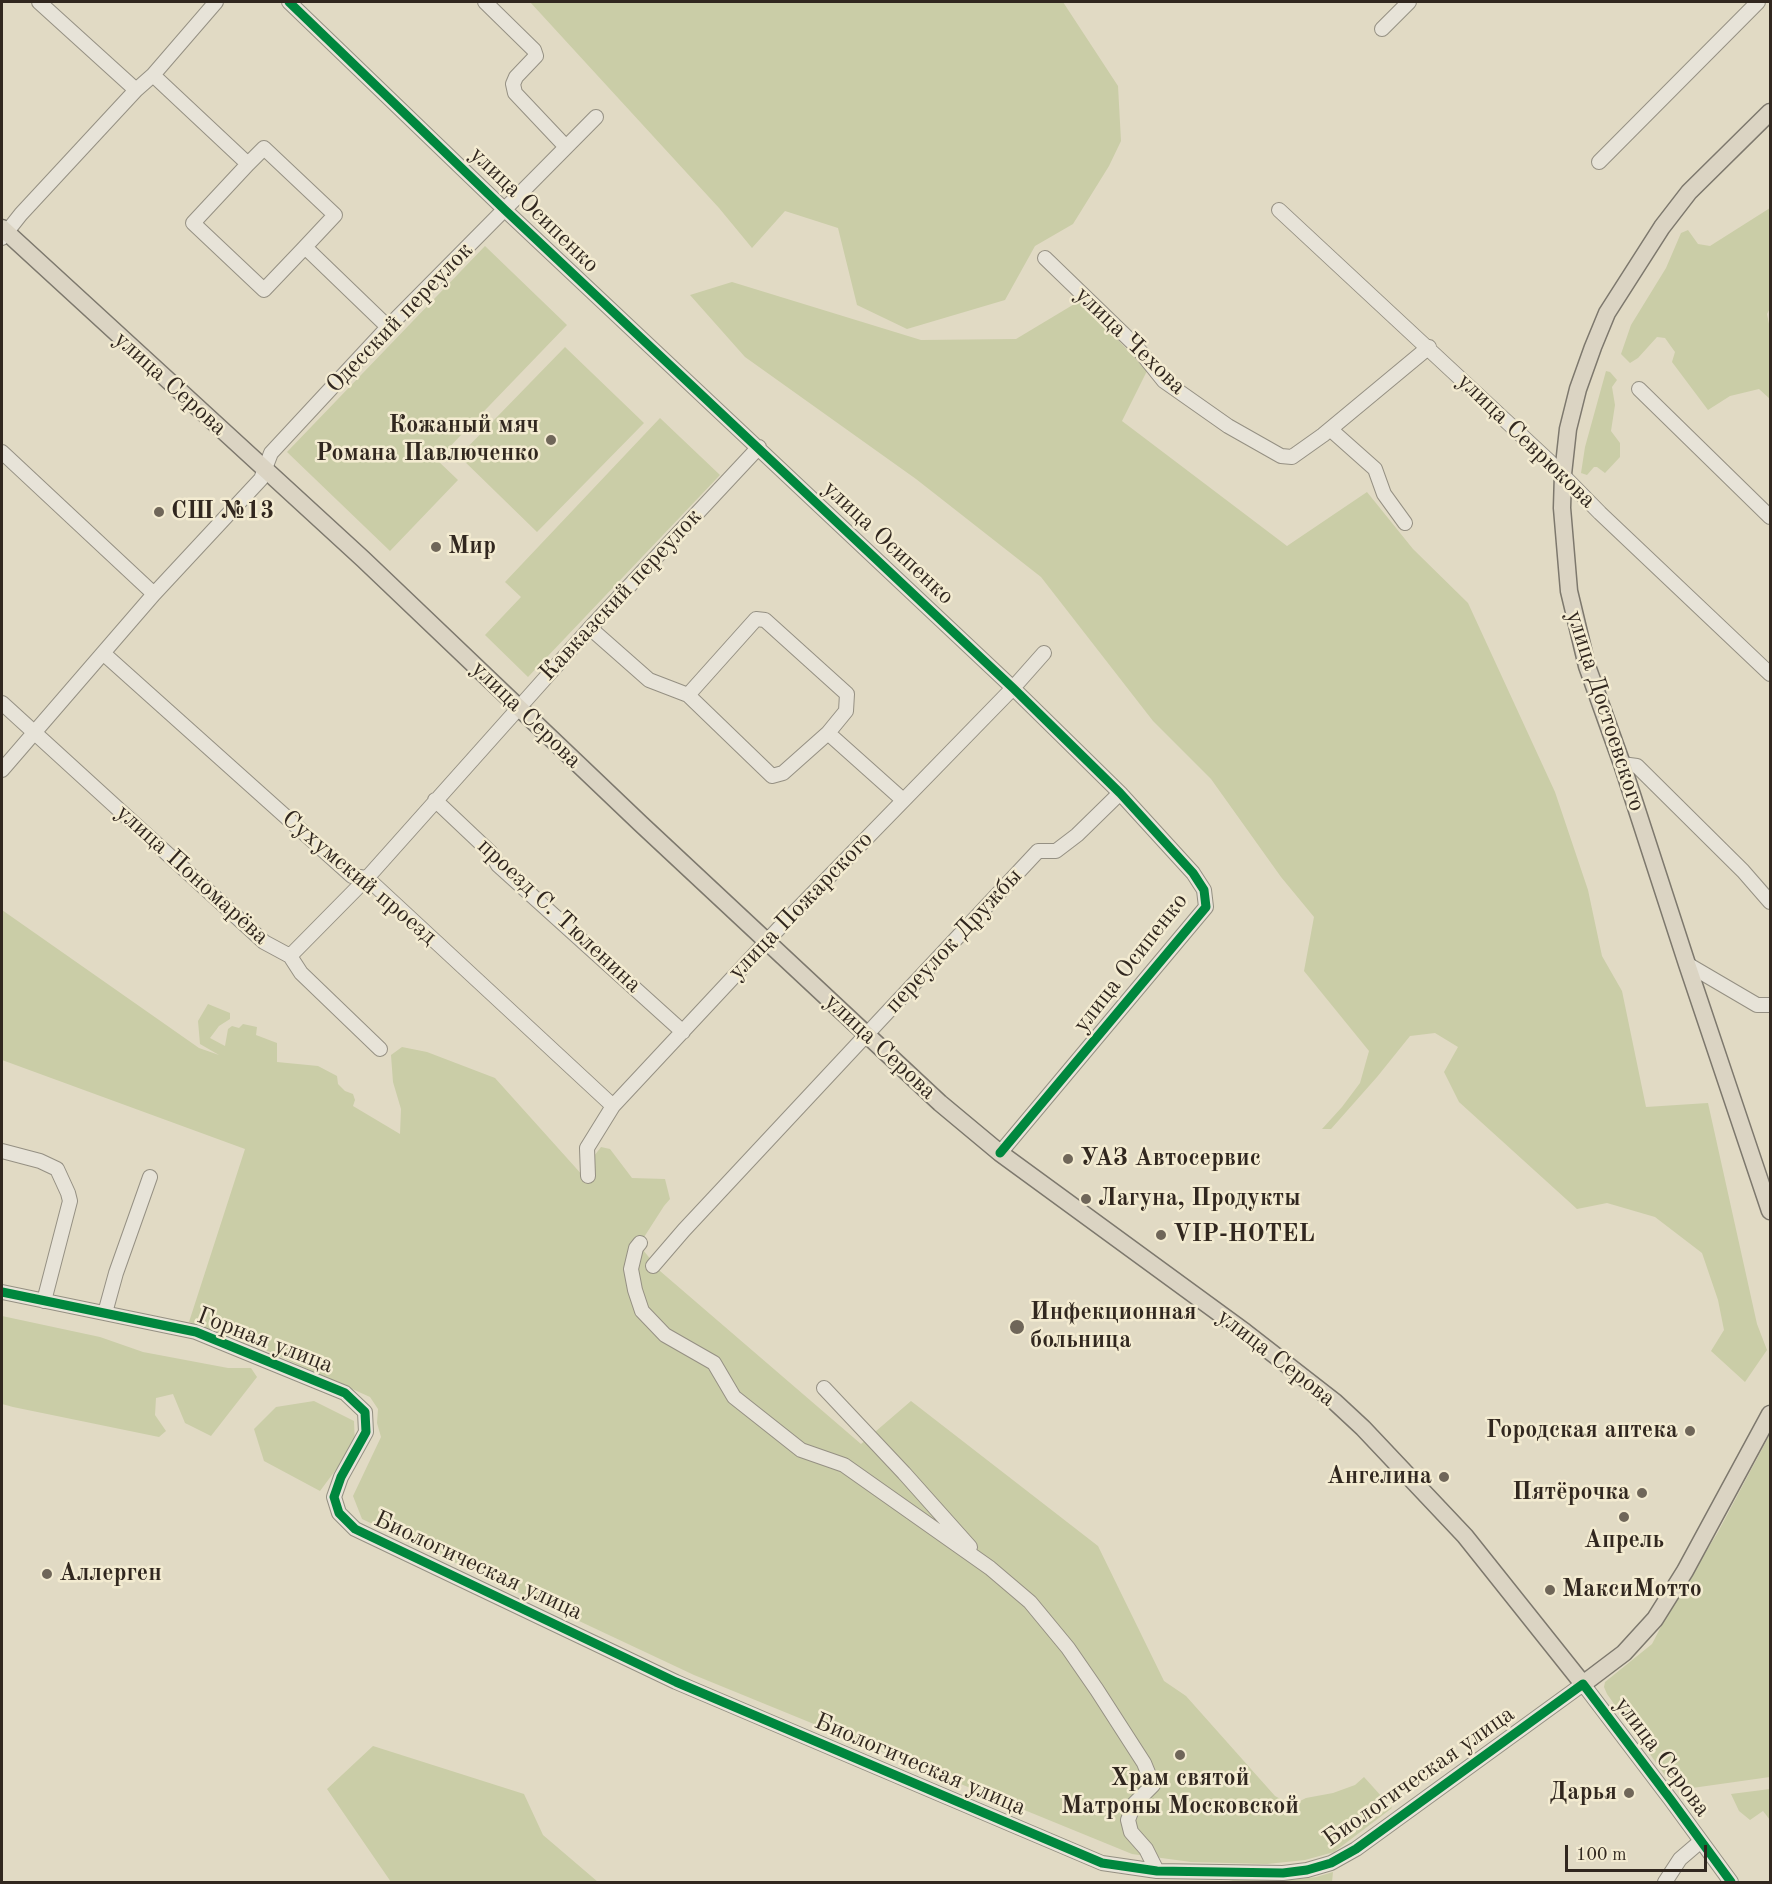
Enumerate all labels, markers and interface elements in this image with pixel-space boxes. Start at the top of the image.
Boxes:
street label: улица Осипенко [463,141,605,279]
street label: Одесский переулок [321,236,479,400]
street label: улица Чехова [1068,281,1192,401]
street label: улица Серова [107,325,233,443]
street label: улица Севрюкова [1450,367,1602,515]
place label: Кожаный мяч Романа Павлюченко [316,412,539,468]
marker: Кожаный мяч Романа Павлюченко [544,433,558,447]
street label: улица Осипенко [816,475,960,611]
place label: СШ №13 [171,498,274,526]
street label: Кавказский переулок [534,503,708,687]
marker: СШ №13 [152,505,166,519]
place label: Мир [448,533,496,561]
marker: Мир [429,540,443,554]
street label: улица Достоевского [1559,607,1651,815]
street label: улица Серова [465,655,587,775]
street label: улица Пономарёва [109,799,275,951]
street label: Сухумский проезд [276,805,442,951]
street label: улица Пожарского [723,826,879,986]
street label: проезд С. Тюленина [471,832,647,1000]
street label: переулок Дружбы [879,862,1029,1020]
street label: улица Осипенко [1067,887,1195,1039]
street label: улица Серова [818,988,942,1106]
place label: УАЗ Автосервис [1080,1145,1261,1173]
marker: УАЗ Автосервис [1061,1152,1075,1166]
place label: Лагуна, Продукты [1098,1185,1301,1213]
marker: Лагуна, Продукты [1079,1192,1093,1206]
place label: VIP-HOTEL [1173,1221,1315,1249]
marker: VIP-HOTEL [1154,1228,1168,1242]
place label: Инфекционная больница [1030,1299,1197,1355]
street label: Горная улица [193,1302,337,1380]
street label: улица Серова [1211,1303,1341,1413]
marker: Инфекционная больница [1008,1318,1026,1336]
place label: Городская аптека [1486,1417,1678,1445]
marker: Городская аптека [1683,1424,1697,1438]
place label: Ангелина [1327,1463,1432,1491]
marker: Ангелина [1437,1470,1451,1484]
place label: Пятёрочка [1512,1479,1630,1507]
marker: Пятёрочка [1635,1486,1649,1500]
street label: Биологическая улица [369,1505,587,1627]
marker: Апрель [1617,1510,1631,1524]
place label: Апрель [1584,1527,1664,1555]
place label: Аллерген [59,1560,162,1588]
marker: Аллерген [40,1567,54,1581]
place label: МаксиМотто [1562,1576,1702,1604]
marker: МаксиМотто [1543,1583,1557,1597]
street label: улица Серова [1607,1691,1717,1823]
street label: Биологическая улица [1318,1700,1520,1854]
street label: Биологическая улица [810,1707,1030,1823]
marker: Храм святой Матроны Московской [1173,1748,1187,1762]
place label: Храм святой Матроны Московской [1061,1765,1299,1821]
place label: Дарья [1550,1779,1617,1807]
marker: Дарья [1622,1786,1636,1800]
scale bar [1568,1833,1710,1871]
text: 100 m [1576,1846,1627,1864]

